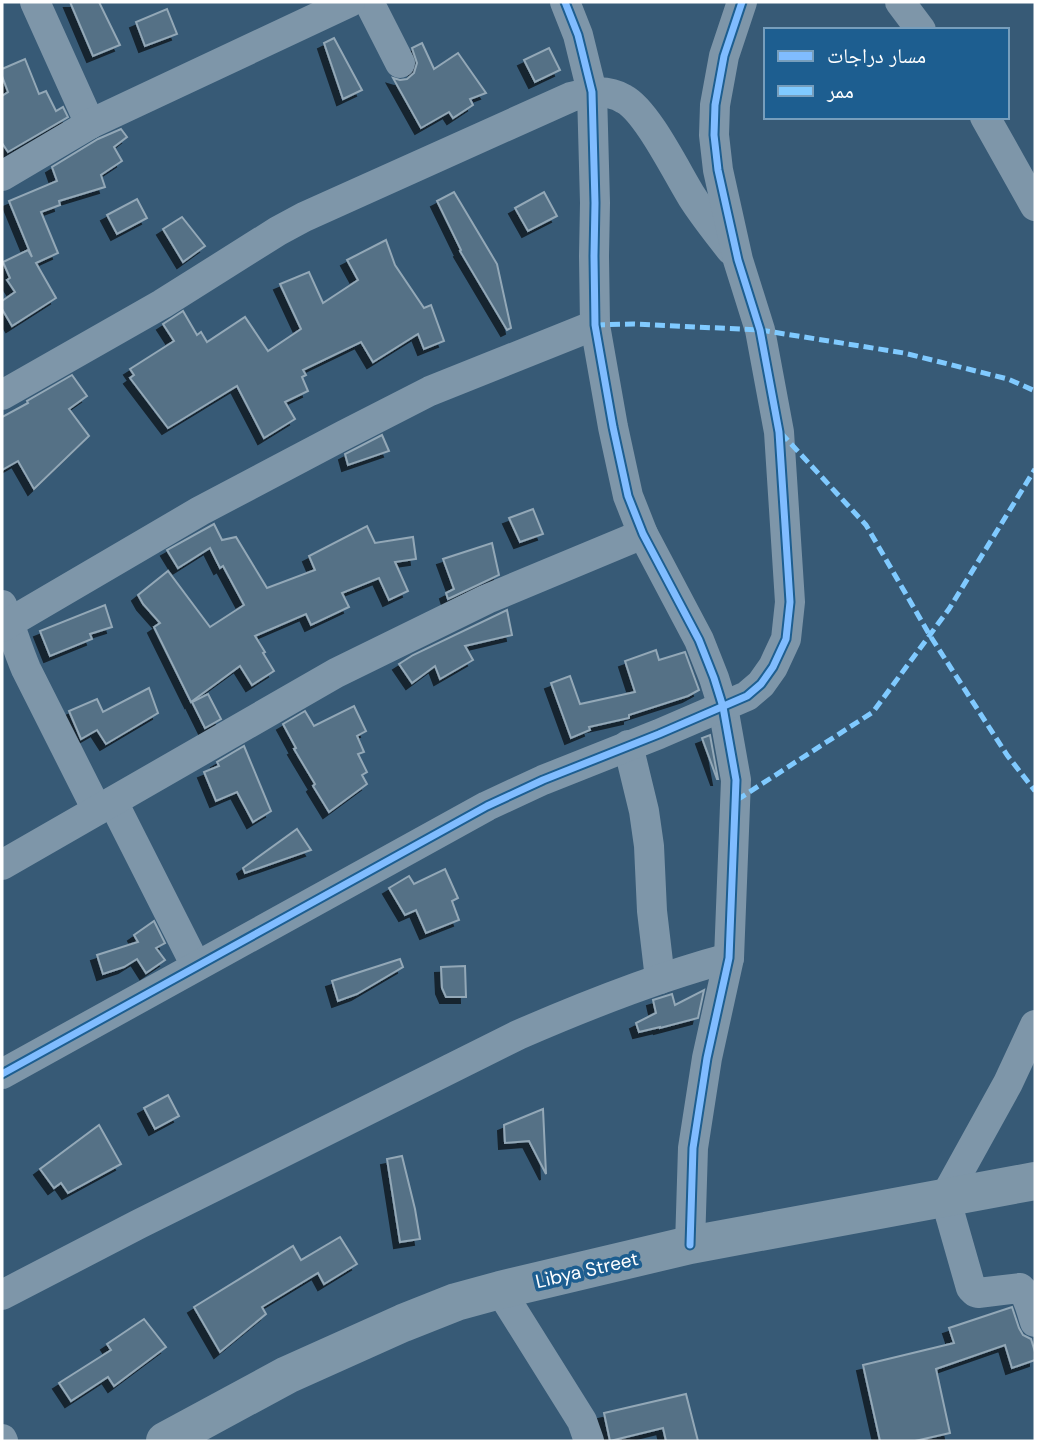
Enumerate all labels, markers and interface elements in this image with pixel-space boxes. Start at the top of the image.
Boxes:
legend [764,28,1009,119]
text: مسار دراجات [827,42,926,70]
text: ممر [826,77,854,105]
street label: Libya Street [533,1246,641,1294]

